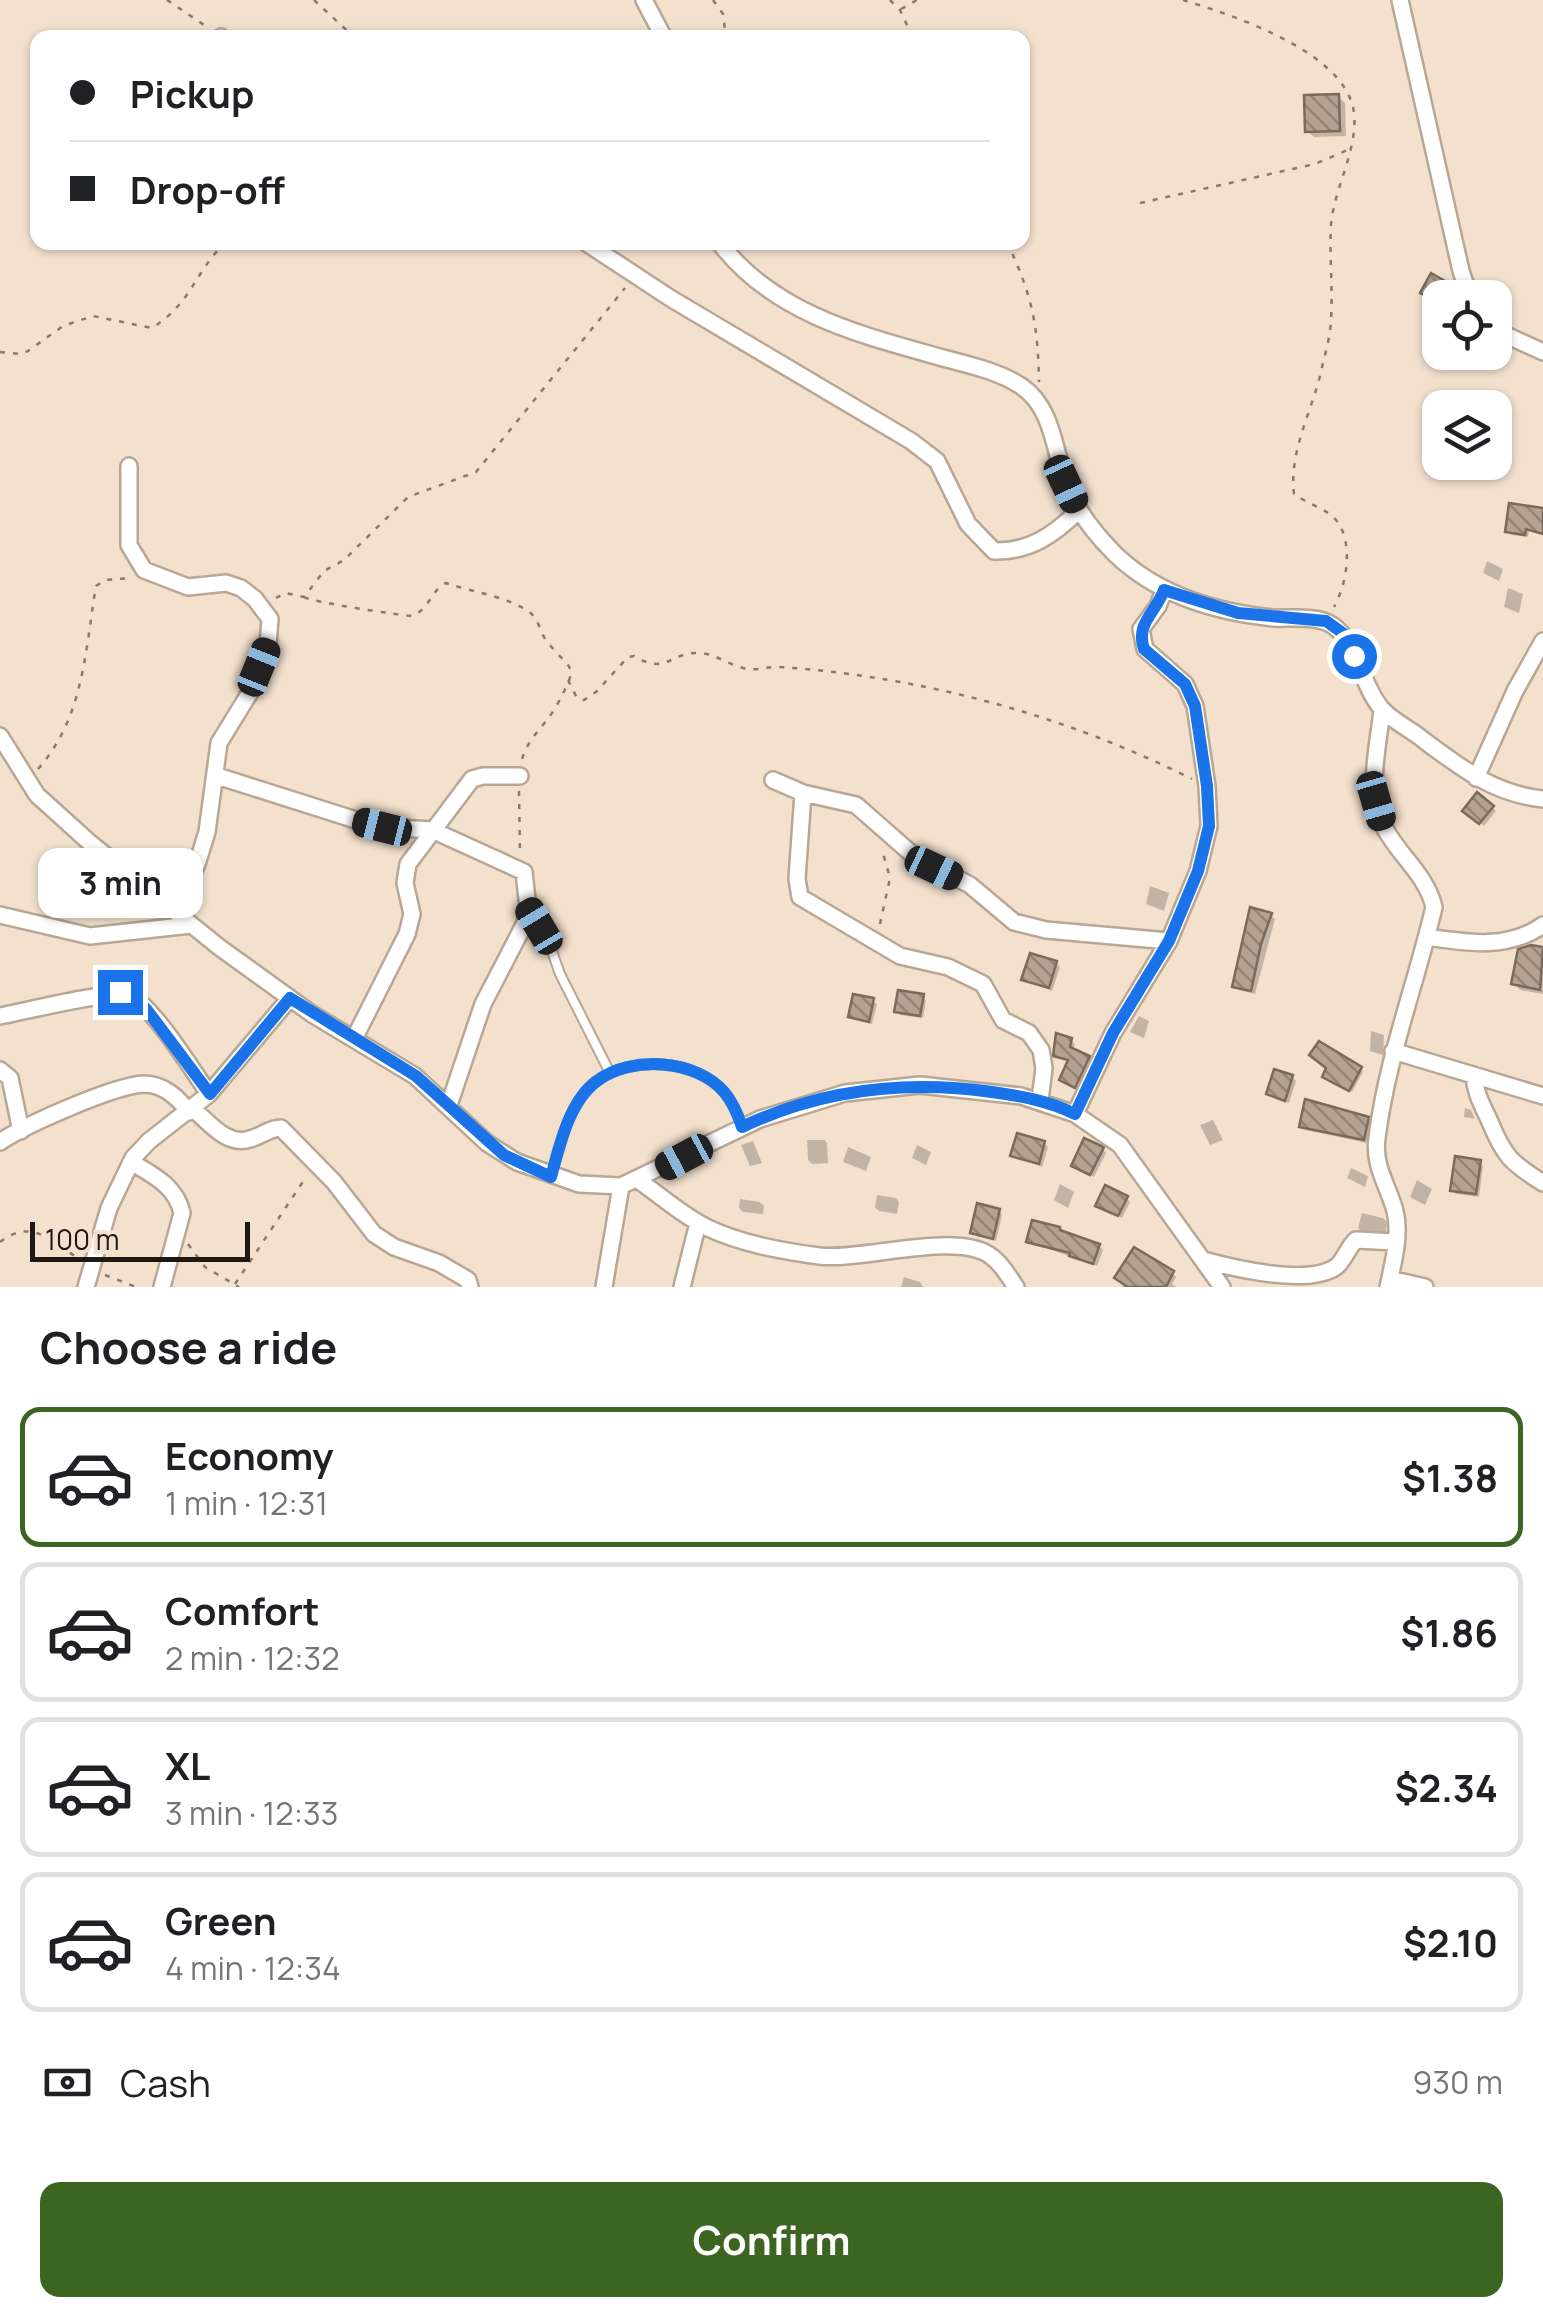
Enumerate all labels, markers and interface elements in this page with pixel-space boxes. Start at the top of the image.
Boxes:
text: Pickup [130,67,254,119]
text: Drop-off [130,163,285,215]
map controls [1422,280,1512,480]
button: locate [1422,280,1512,370]
button: layers [1422,390,1512,480]
car [1040,450,1092,518]
car [234,634,284,700]
route start [1332,634,1377,679]
car [1353,768,1399,834]
car [349,805,415,849]
car [900,842,968,894]
callout: 3 min [38,847,202,917]
text: 3 min [79,861,162,905]
car [511,893,567,959]
route end [98,970,143,1015]
car [650,1130,718,1184]
scale bar [30,1217,250,1262]
text: 100 m [45,1220,119,1258]
text: Choose a ride [40,1316,337,1378]
text: Economy [165,1429,334,1481]
icon: car [45,1432,135,1522]
text: $1.38 [1402,1451,1498,1503]
text: 1 min · 12:31 [165,1481,328,1525]
text: Comfort [165,1584,319,1636]
icon: car [45,1587,135,1677]
text: $1.86 [1401,1606,1498,1658]
text: 2 min · 12:32 [165,1636,340,1680]
text: XL [165,1739,210,1791]
icon: car [45,1742,135,1832]
text: $2.34 [1395,1761,1498,1813]
text: 3 min · 12:33 [165,1791,338,1835]
text: Green [165,1894,277,1946]
icon: car [45,1897,135,1987]
text: $2.10 [1403,1916,1498,1968]
text: 4 min · 12:34 [165,1946,341,1990]
icon: cash [40,2055,95,2110]
text: Cash [120,2056,211,2108]
text: 930 m [1412,2060,1503,2104]
button: Confirm [40,2182,1503,2297]

